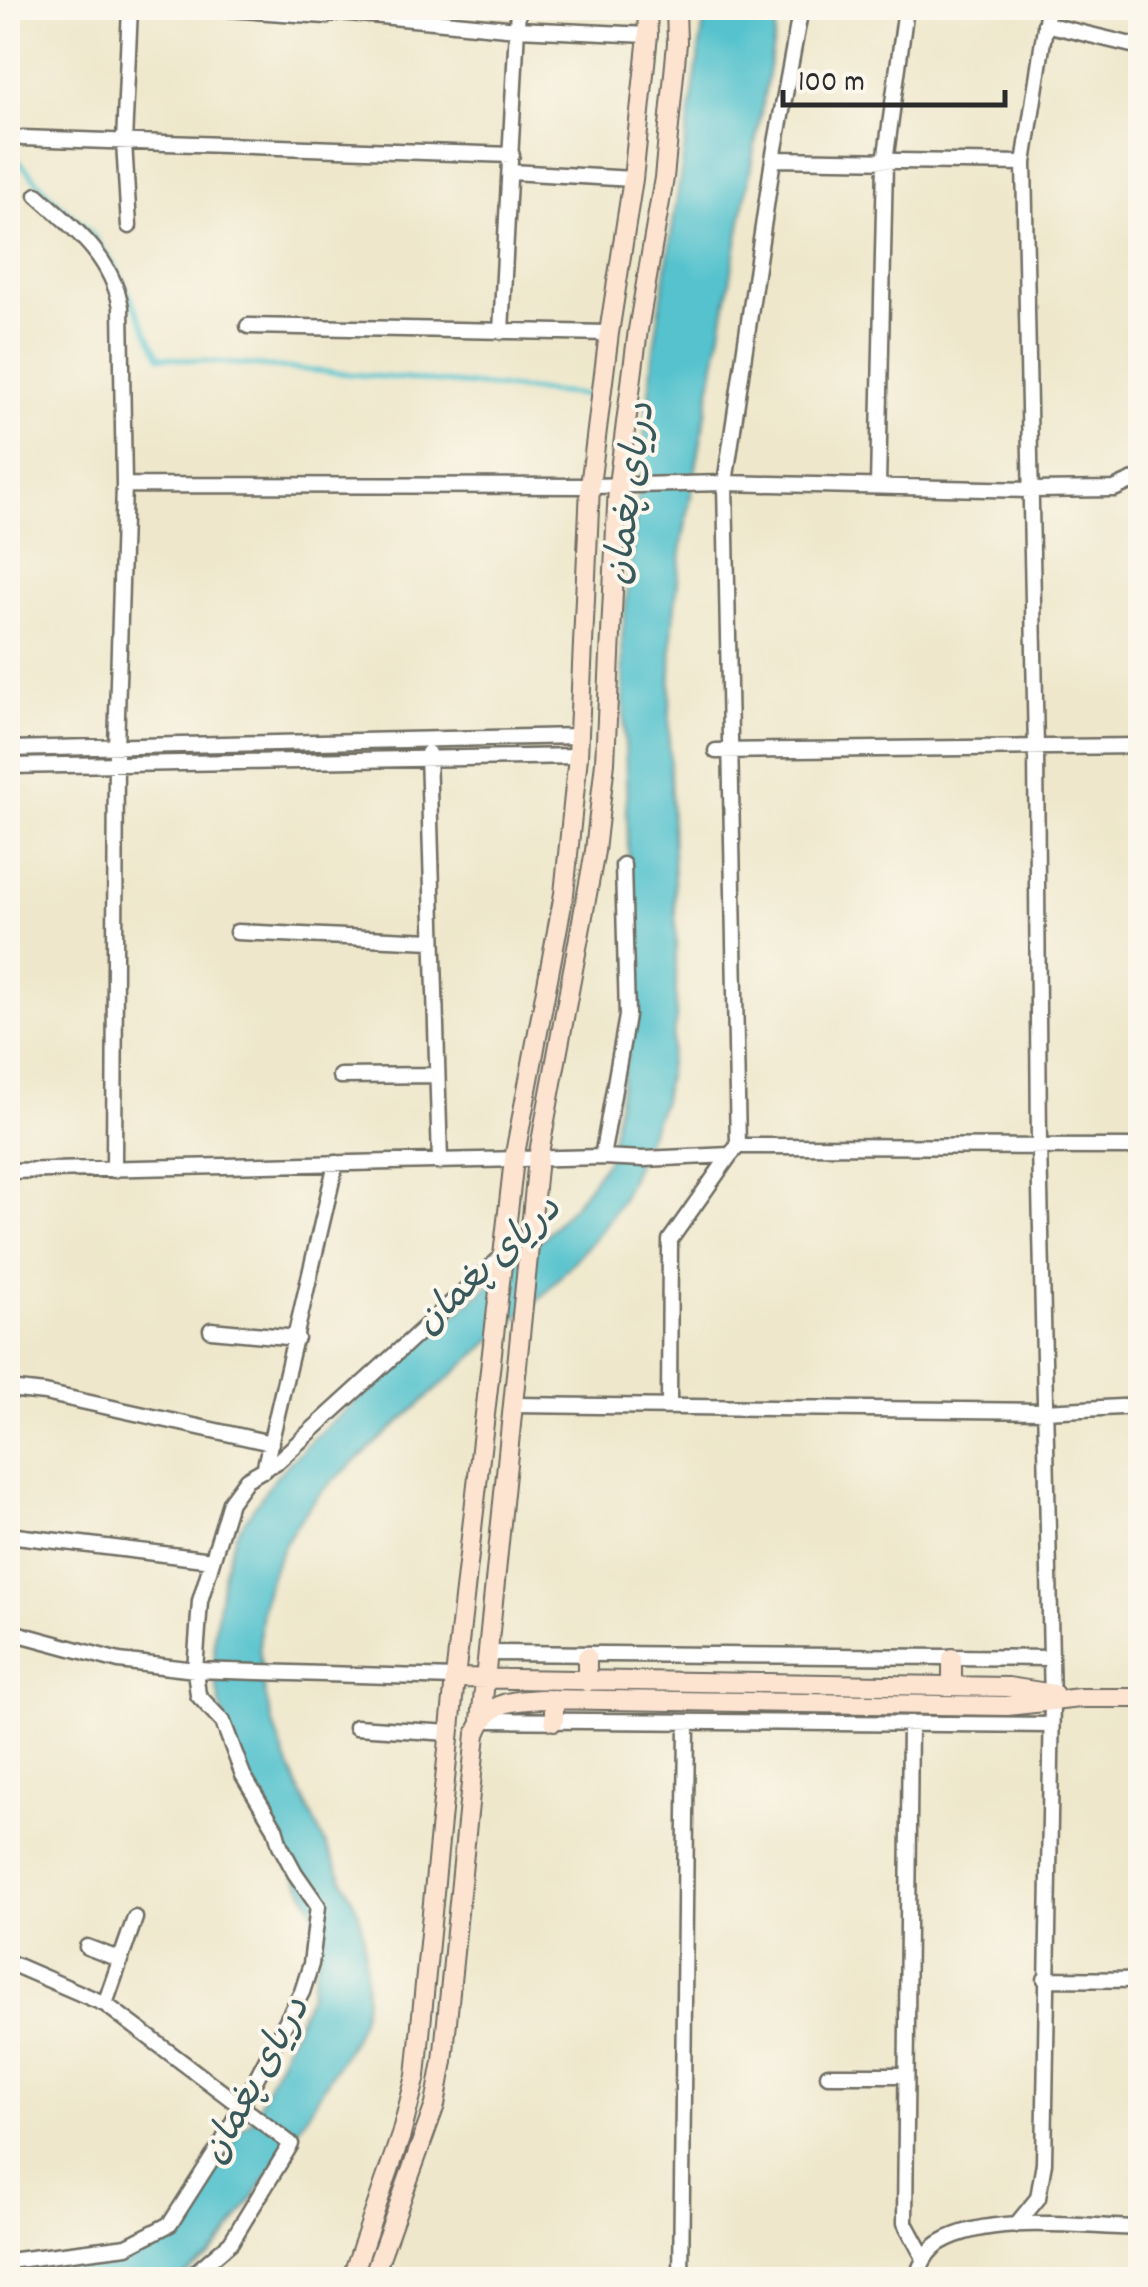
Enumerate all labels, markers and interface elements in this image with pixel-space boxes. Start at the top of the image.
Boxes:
scale bar [783,45,1006,107]
text: 100 m [798,63,865,106]
water label: دریای پغمان [592,399,672,589]
water label: دریای پغمان [404,1184,576,1350]
water label: دریای پغمان [189,1988,326,2175]

